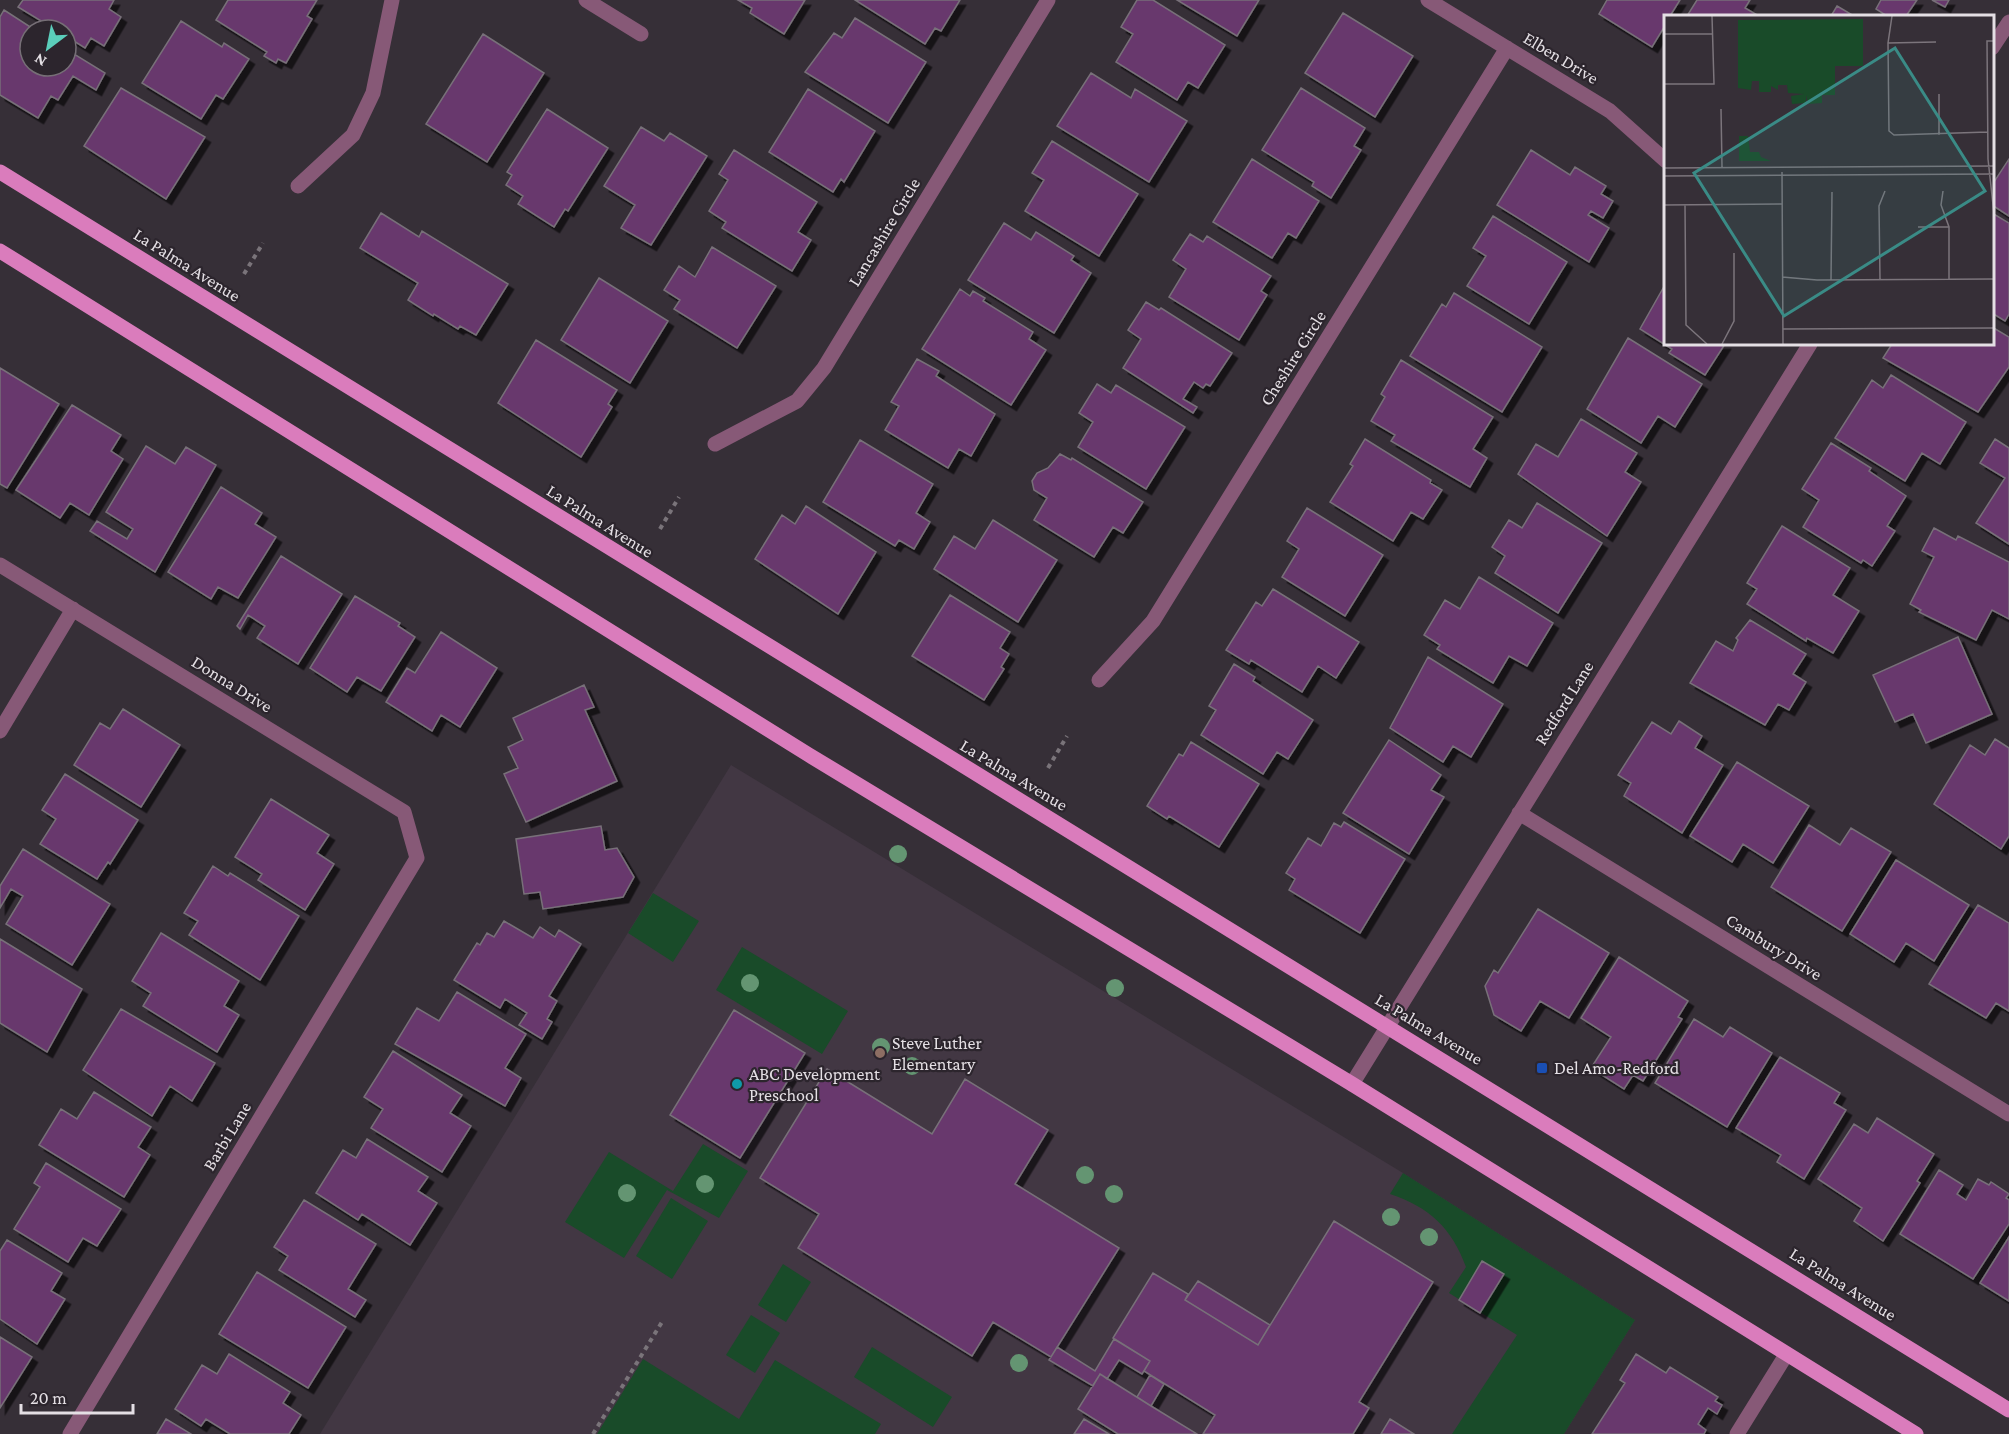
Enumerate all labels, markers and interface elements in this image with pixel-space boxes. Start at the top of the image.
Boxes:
inset map [1664,15,1994,345]
north arrow [18,18,78,78]
street label: Elben Drive [1520,28,1602,88]
text: N [31,50,49,70]
street label: Lancashire Circle [844,174,924,290]
street label: La Palma Avenue [130,224,244,306]
street label: Cheshire Circle [1256,307,1330,409]
street label: La Palma Avenue [543,480,657,562]
street label: Donna Drive [188,651,276,717]
street label: Redford Lane [1530,657,1598,749]
street label: La Palma Avenue [957,735,1071,815]
street label: Cambury Drive [1722,910,1826,985]
street label: La Palma Avenue [1372,989,1486,1069]
place label: Steve Luther Elementary [892,1033,982,1074]
marker: Steve Luther Elementary [873,1046,887,1060]
place label: Del Amo-Redford [1554,1058,1680,1078]
marker: Del Amo-Redford [1535,1061,1549,1075]
place label: ABC Development Preschool [749,1064,881,1105]
marker: ABC Development Preschool [730,1077,744,1091]
street label: Barbi Lane [199,1098,255,1174]
street label: La Palma Avenue [1786,1243,1900,1325]
scale bar [21,1377,134,1415]
text: 20 m [30,1388,67,1408]

